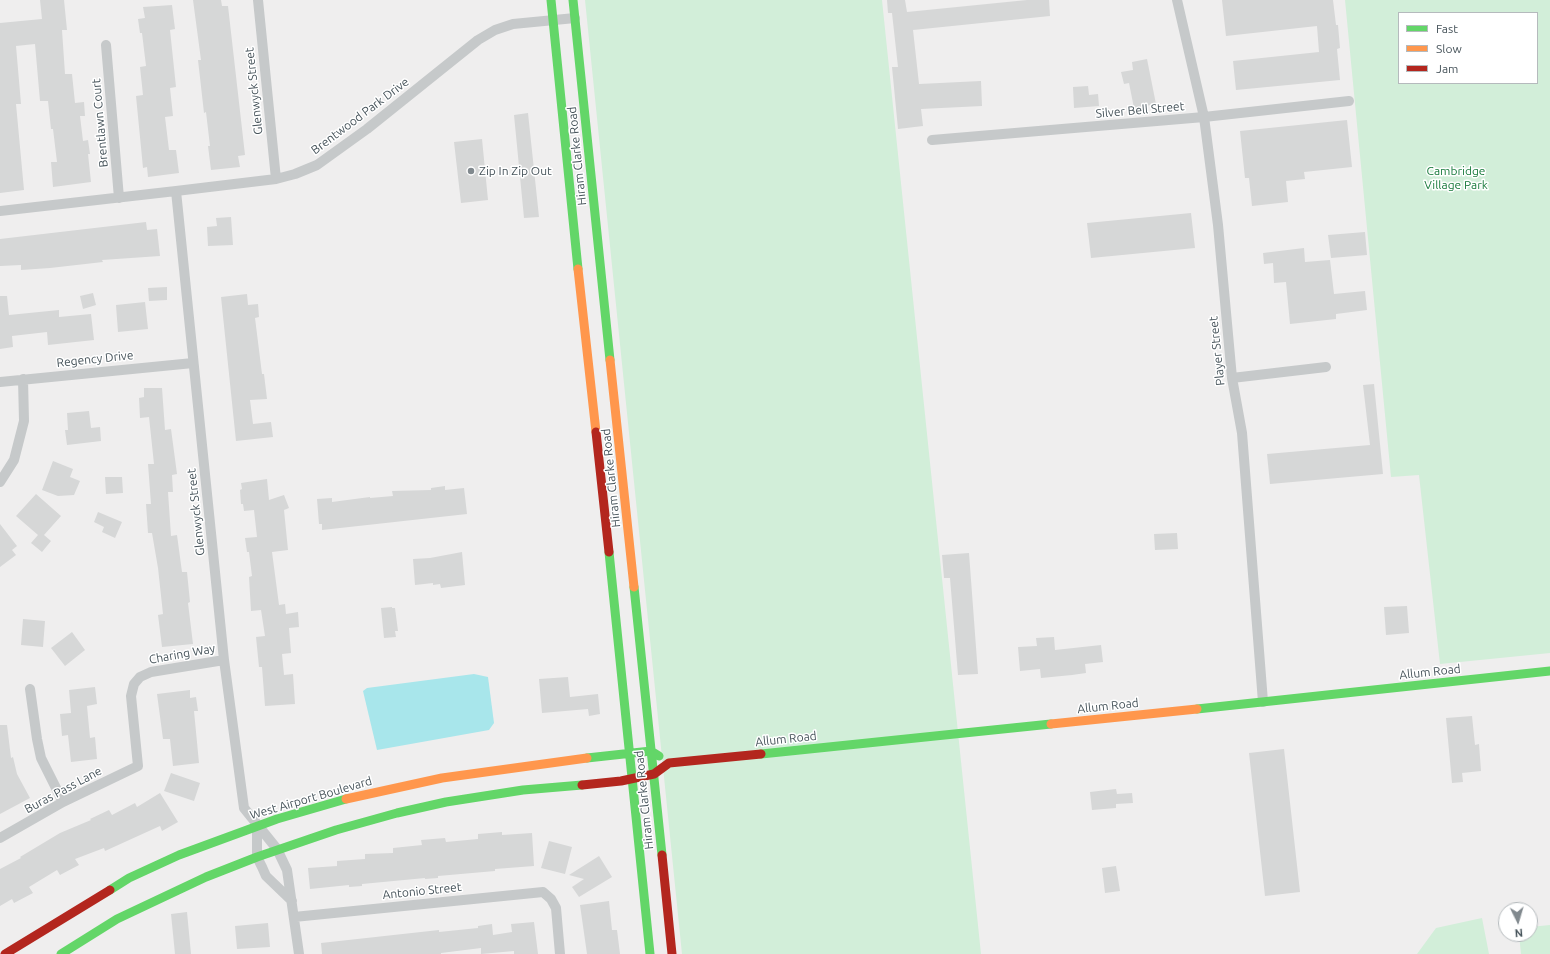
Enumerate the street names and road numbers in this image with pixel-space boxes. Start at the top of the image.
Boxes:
street label: Glenwyck Street [242,47,266,135]
street label: Brentwood Park Drive [308,75,412,157]
street label: Brentlawn Court [89,78,111,168]
street label: Silver Bell Street [1095,99,1185,121]
street label: Hiram Clarke Road [565,106,589,206]
street label: Player Street [1206,316,1228,386]
street label: Regency Drive [56,348,134,370]
street label: Hiram Clarke Road [599,428,623,528]
street label: Glenwyck Street [184,468,208,556]
street label: Charing Way [148,641,216,667]
street label: Allum Road [1399,662,1461,682]
street label: Allum Road [1077,696,1139,716]
street label: Allum Road [755,729,817,749]
street label: Hiram Clarke Road [632,750,656,850]
street label: Buras Pass Lane [22,764,104,816]
street label: West Airport Boulevard [248,774,374,822]
street label: Antonio Street [382,880,462,902]

